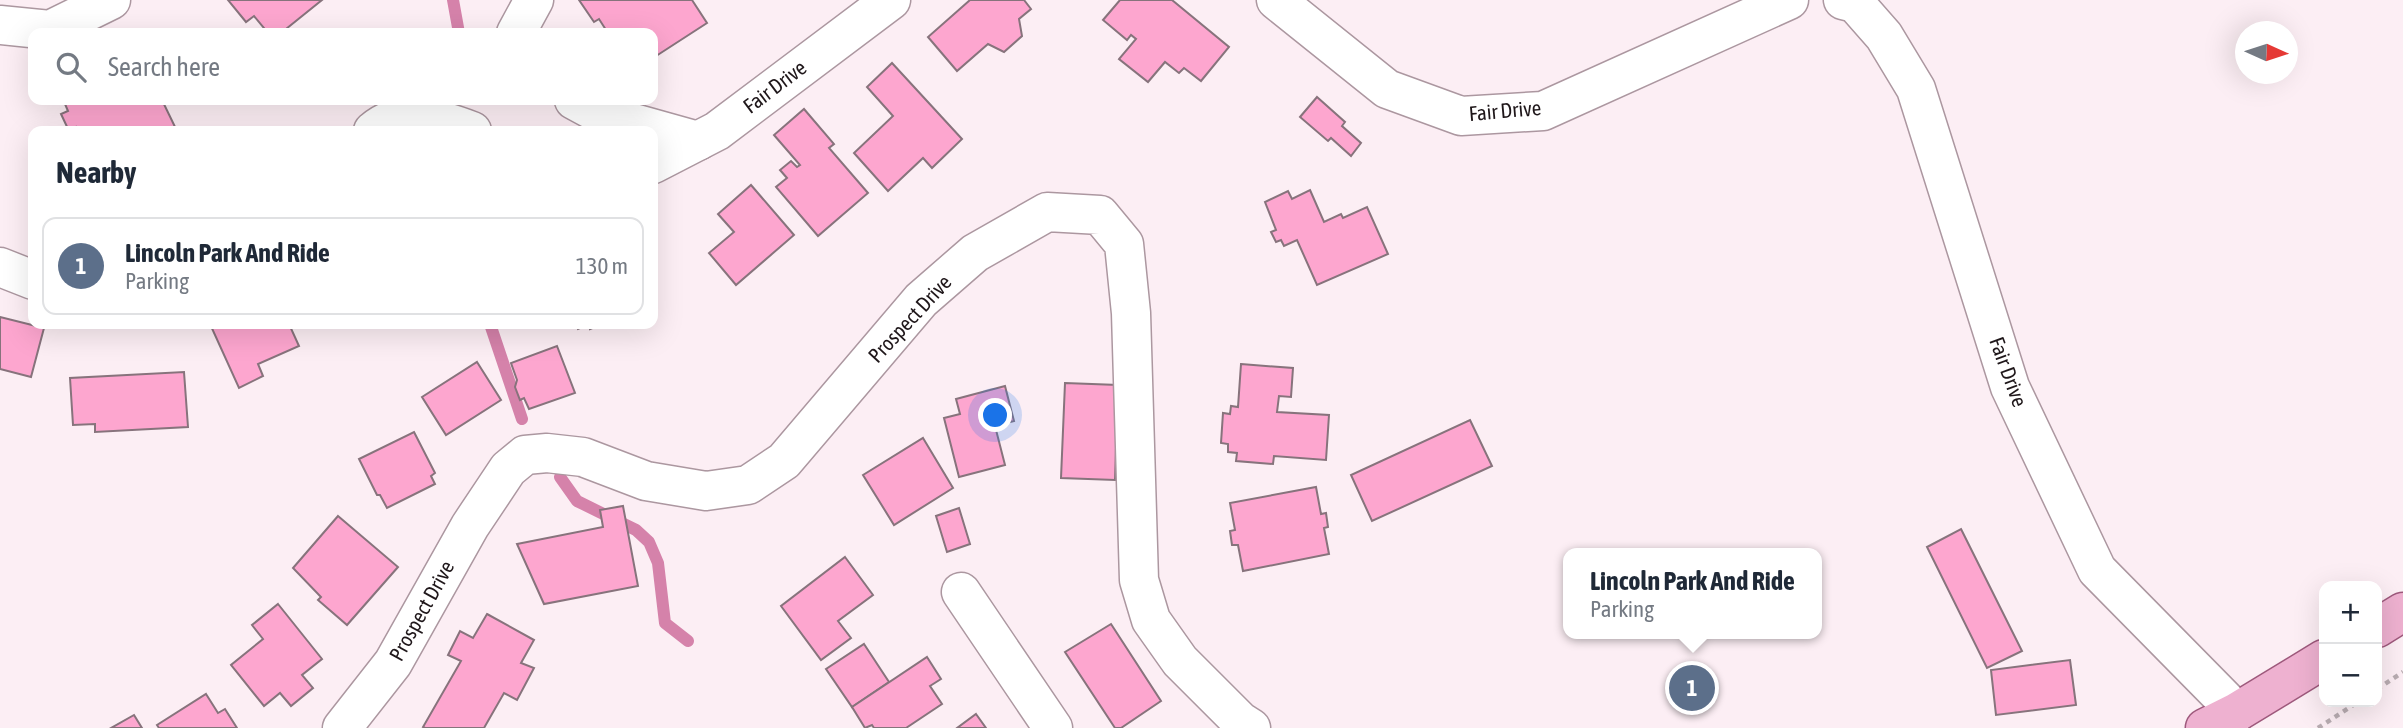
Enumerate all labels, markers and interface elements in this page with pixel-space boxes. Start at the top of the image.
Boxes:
north arrow [2235,21,2298,84]
search box [28,28,658,105]
icon: search [52,48,90,86]
text: Search here [108,52,220,82]
street label: Fair Drive [738,55,811,118]
street label: Fair Drive [1468,95,1542,125]
text: Nearby [56,155,136,189]
text: Lincoln Park And Ride [125,238,330,268]
text: 1 [76,253,86,279]
text: 130 m [576,253,628,279]
text: Parking [125,268,189,294]
street label: Prospect Drive [863,270,956,367]
street label: Fair Drive [1985,333,2033,410]
your location [978,398,1012,432]
popup [1563,548,1822,639]
street label: Prospect Drive [384,556,458,665]
text: Lincoln Park And Ride [1590,566,1795,596]
map controls [2319,581,2382,707]
button: + [2319,581,2382,644]
text: Parking [1590,596,1654,622]
button: − [2319,644,2382,707]
pin: 1 [1669,662,1715,714]

